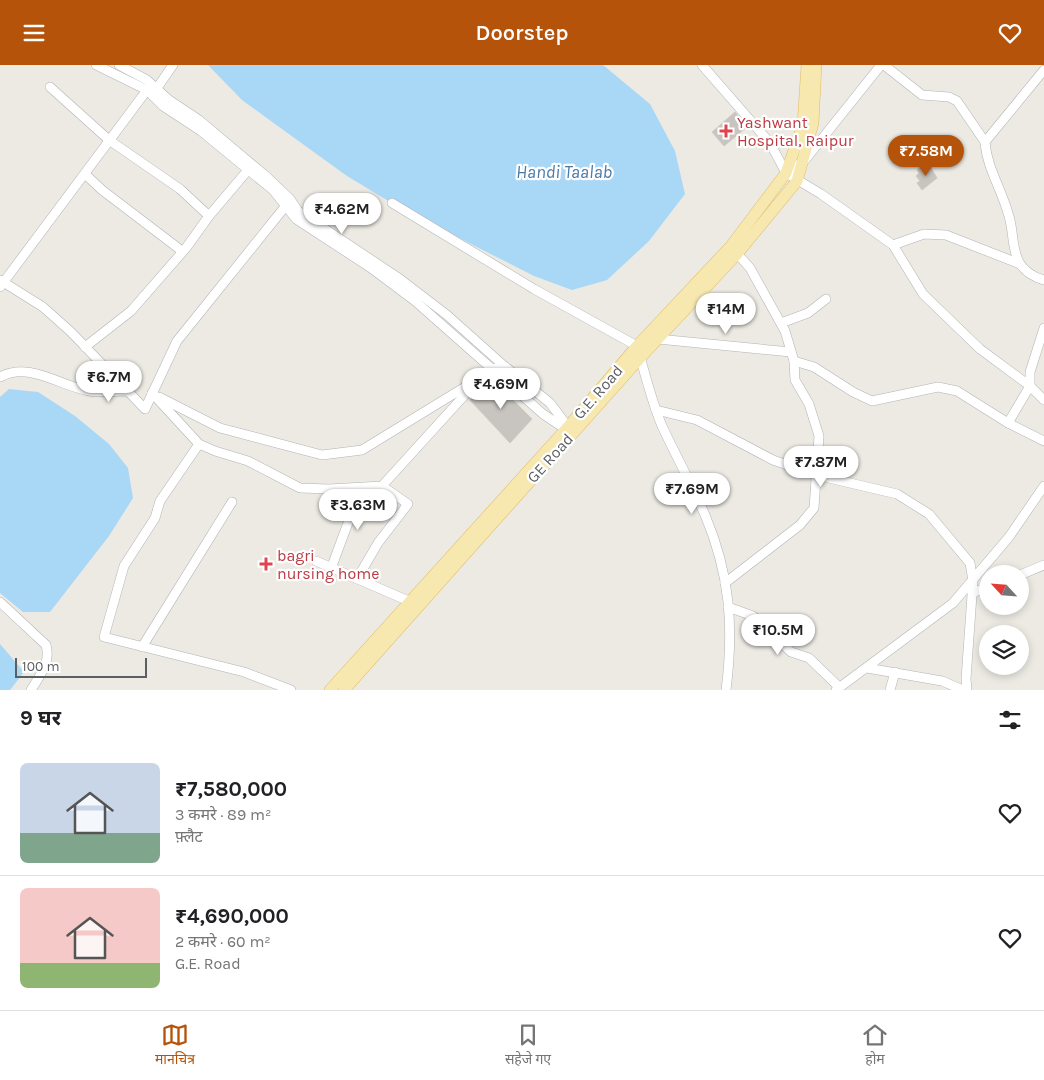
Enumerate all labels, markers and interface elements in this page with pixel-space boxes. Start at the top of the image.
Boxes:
icon: menu [20,19,48,47]
icon: heart [996,19,1024,47]
text: Doorstep [475,20,569,46]
place label: Yashwant Hospital, Raipur [737,113,854,150]
marker: Yashwant Hospital, Raipur [719,124,733,138]
pin: ₹7.58M [885,135,967,177]
text: ₹7.58M [899,141,953,160]
water label: Handi Taalab [516,161,612,183]
pin: ₹4.62M [301,193,383,235]
text: ₹4.62M [314,199,370,218]
pin: ₹14M [696,293,756,335]
text: ₹14M [707,299,745,318]
pin: ₹6.7M [74,361,144,403]
street label: G.E. Road [569,361,627,423]
text: ₹6.7M [87,367,131,386]
pin: ₹4.69M [460,367,542,410]
text: ₹4.69M [473,374,529,393]
street label: GE Road [523,429,577,487]
pin: ₹7.87M [780,445,862,488]
text: ₹7.87M [795,452,847,471]
pin: ₹7.69M [651,473,733,515]
text: ₹7.69M [665,479,719,498]
pin: ₹3.63M [317,489,399,531]
text: ₹3.63M [330,495,386,514]
place label: bagri nursing home [277,546,379,583]
marker: bagri nursing home [259,557,273,571]
north arrow [979,565,1029,615]
map controls [979,565,1029,675]
pin: ₹10.5M [737,613,819,656]
text: ₹10.5M [752,620,804,639]
button: layers [979,625,1029,675]
scale bar [15,655,148,678]
text: 100 m [22,658,60,675]
text: 9 घर [20,706,61,730]
icon: filters [996,706,1024,734]
text: ₹7,580,000 [175,777,287,801]
icon: home [60,783,120,843]
icon: heart [996,799,1024,827]
text: 3 कमरे · 89 m² [175,805,271,824]
text: फ़्लैट [175,827,203,846]
text: ₹4,690,000 [175,904,289,928]
icon: home [60,908,120,968]
icon: heart [996,924,1024,952]
text: 2 कमरे · 60 m² [175,932,271,951]
text: G.E. Road [175,954,241,973]
tab: मानचित्र [155,1021,195,1070]
tab: सहेजे गए [505,1021,551,1070]
tab: होम [861,1021,889,1070]

